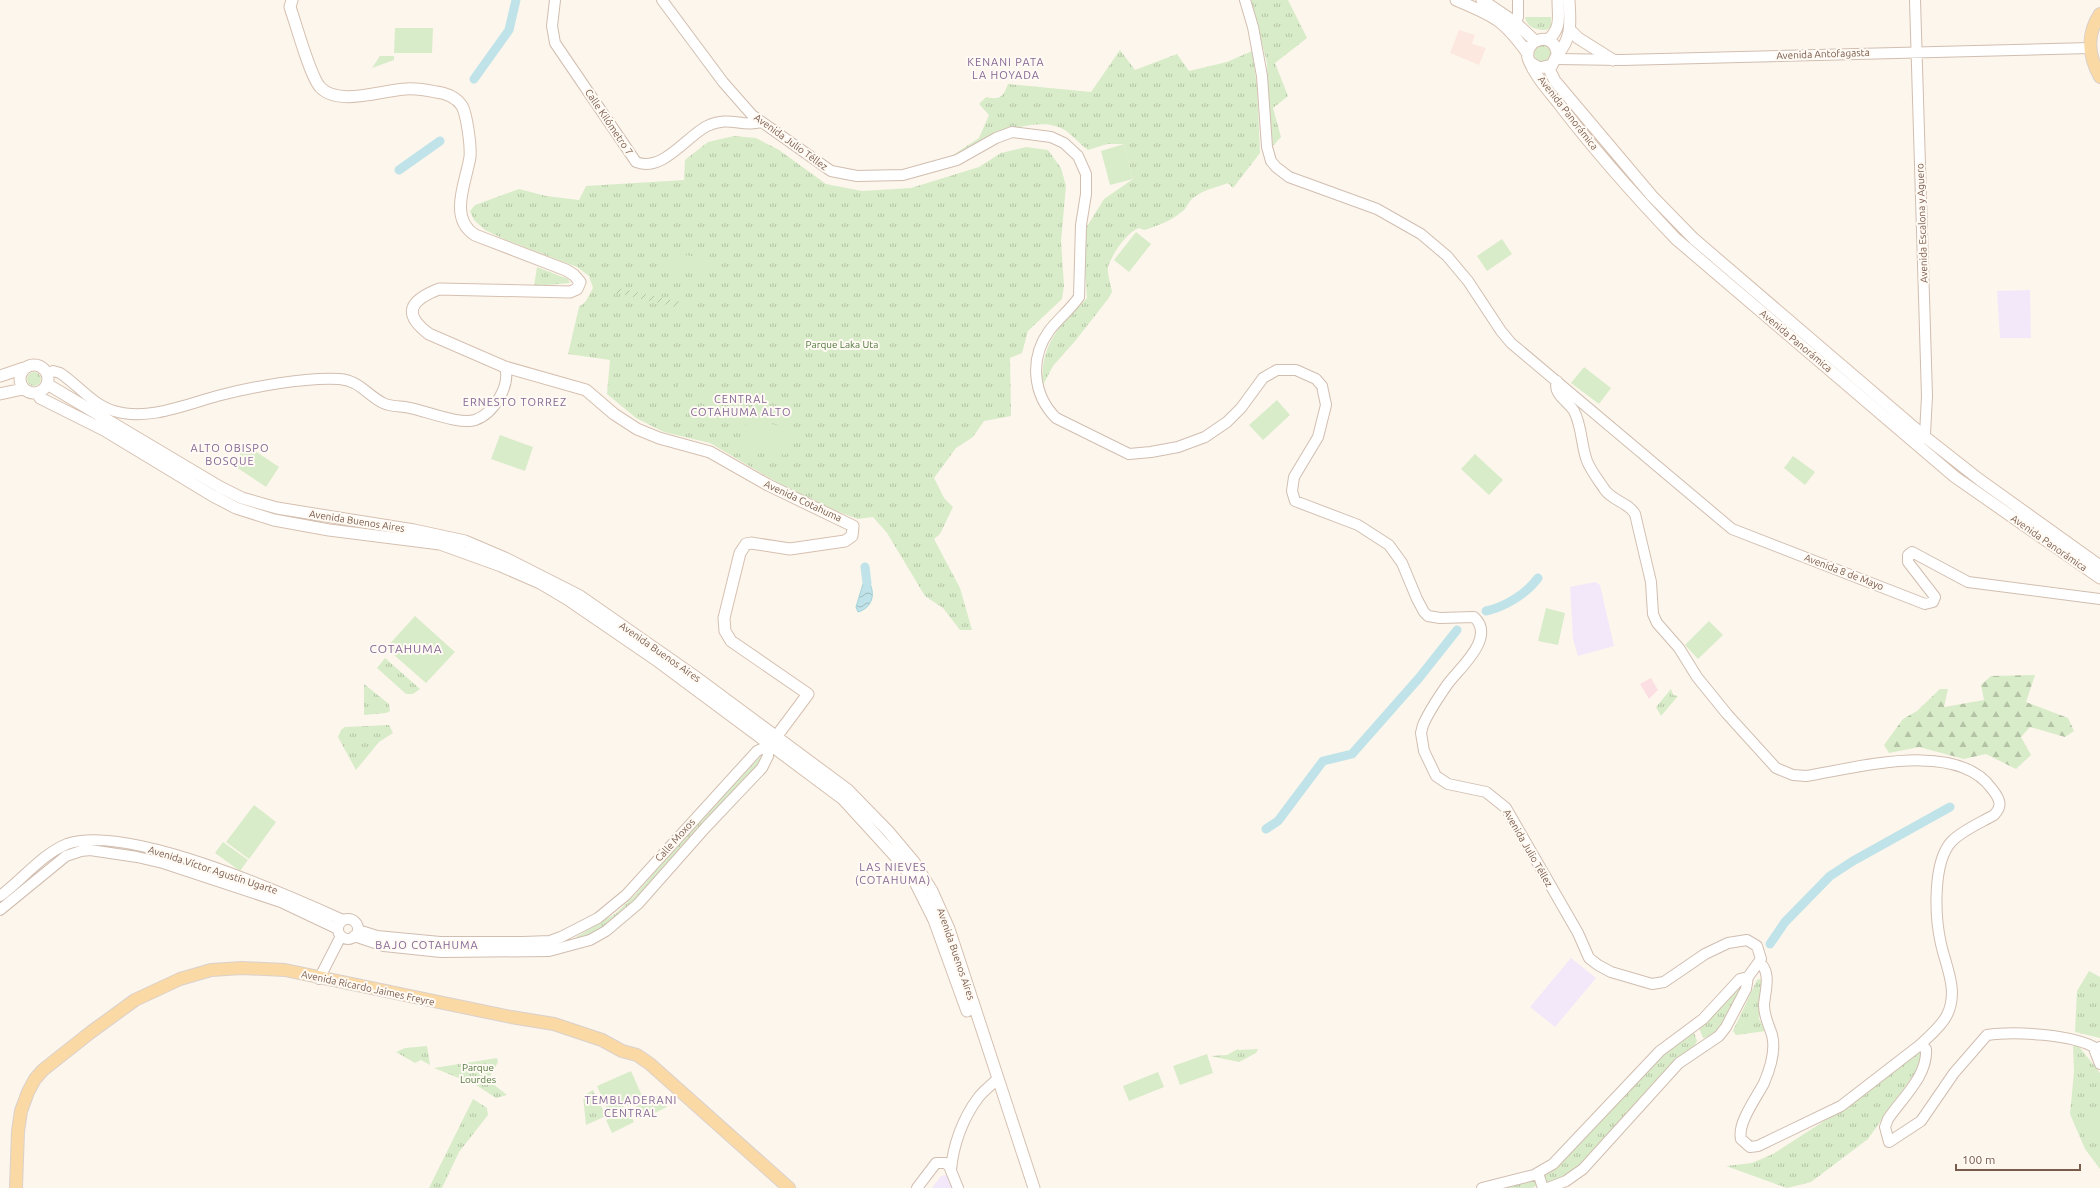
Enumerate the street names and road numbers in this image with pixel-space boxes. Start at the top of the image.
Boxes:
street label: Avenida Antofagasta [1776,47,1870,61]
street label: Avenida Panorámica [1536,74,1600,152]
street label: Calle Kilómetro 7 [583,87,635,157]
street label: Avenida Julio Téllez [752,112,830,173]
street label: Avenida Escalona y Aguero [1914,163,1930,283]
street label: Avenida Panorámica [1758,308,1834,374]
street label: Avenida Cotahuma [762,478,844,524]
street label: Avenida Buenos Aires [308,508,406,534]
street label: Avenida Panorámica [2009,513,2089,573]
street label: Avenida 8 de Mayo [1803,552,1885,592]
street label: Avenida Buenos Aires [617,620,703,684]
street label: Avenida Julio Téllez [1501,807,1555,889]
street label: Calle Moxos [653,816,697,864]
street label: Avenida Víctor Agustín Ugarte [147,844,279,896]
street label: Avenida Buenos Aires [935,907,977,1001]
street label: Avenida Ricardo Jaimes Freyre [300,968,436,1008]

